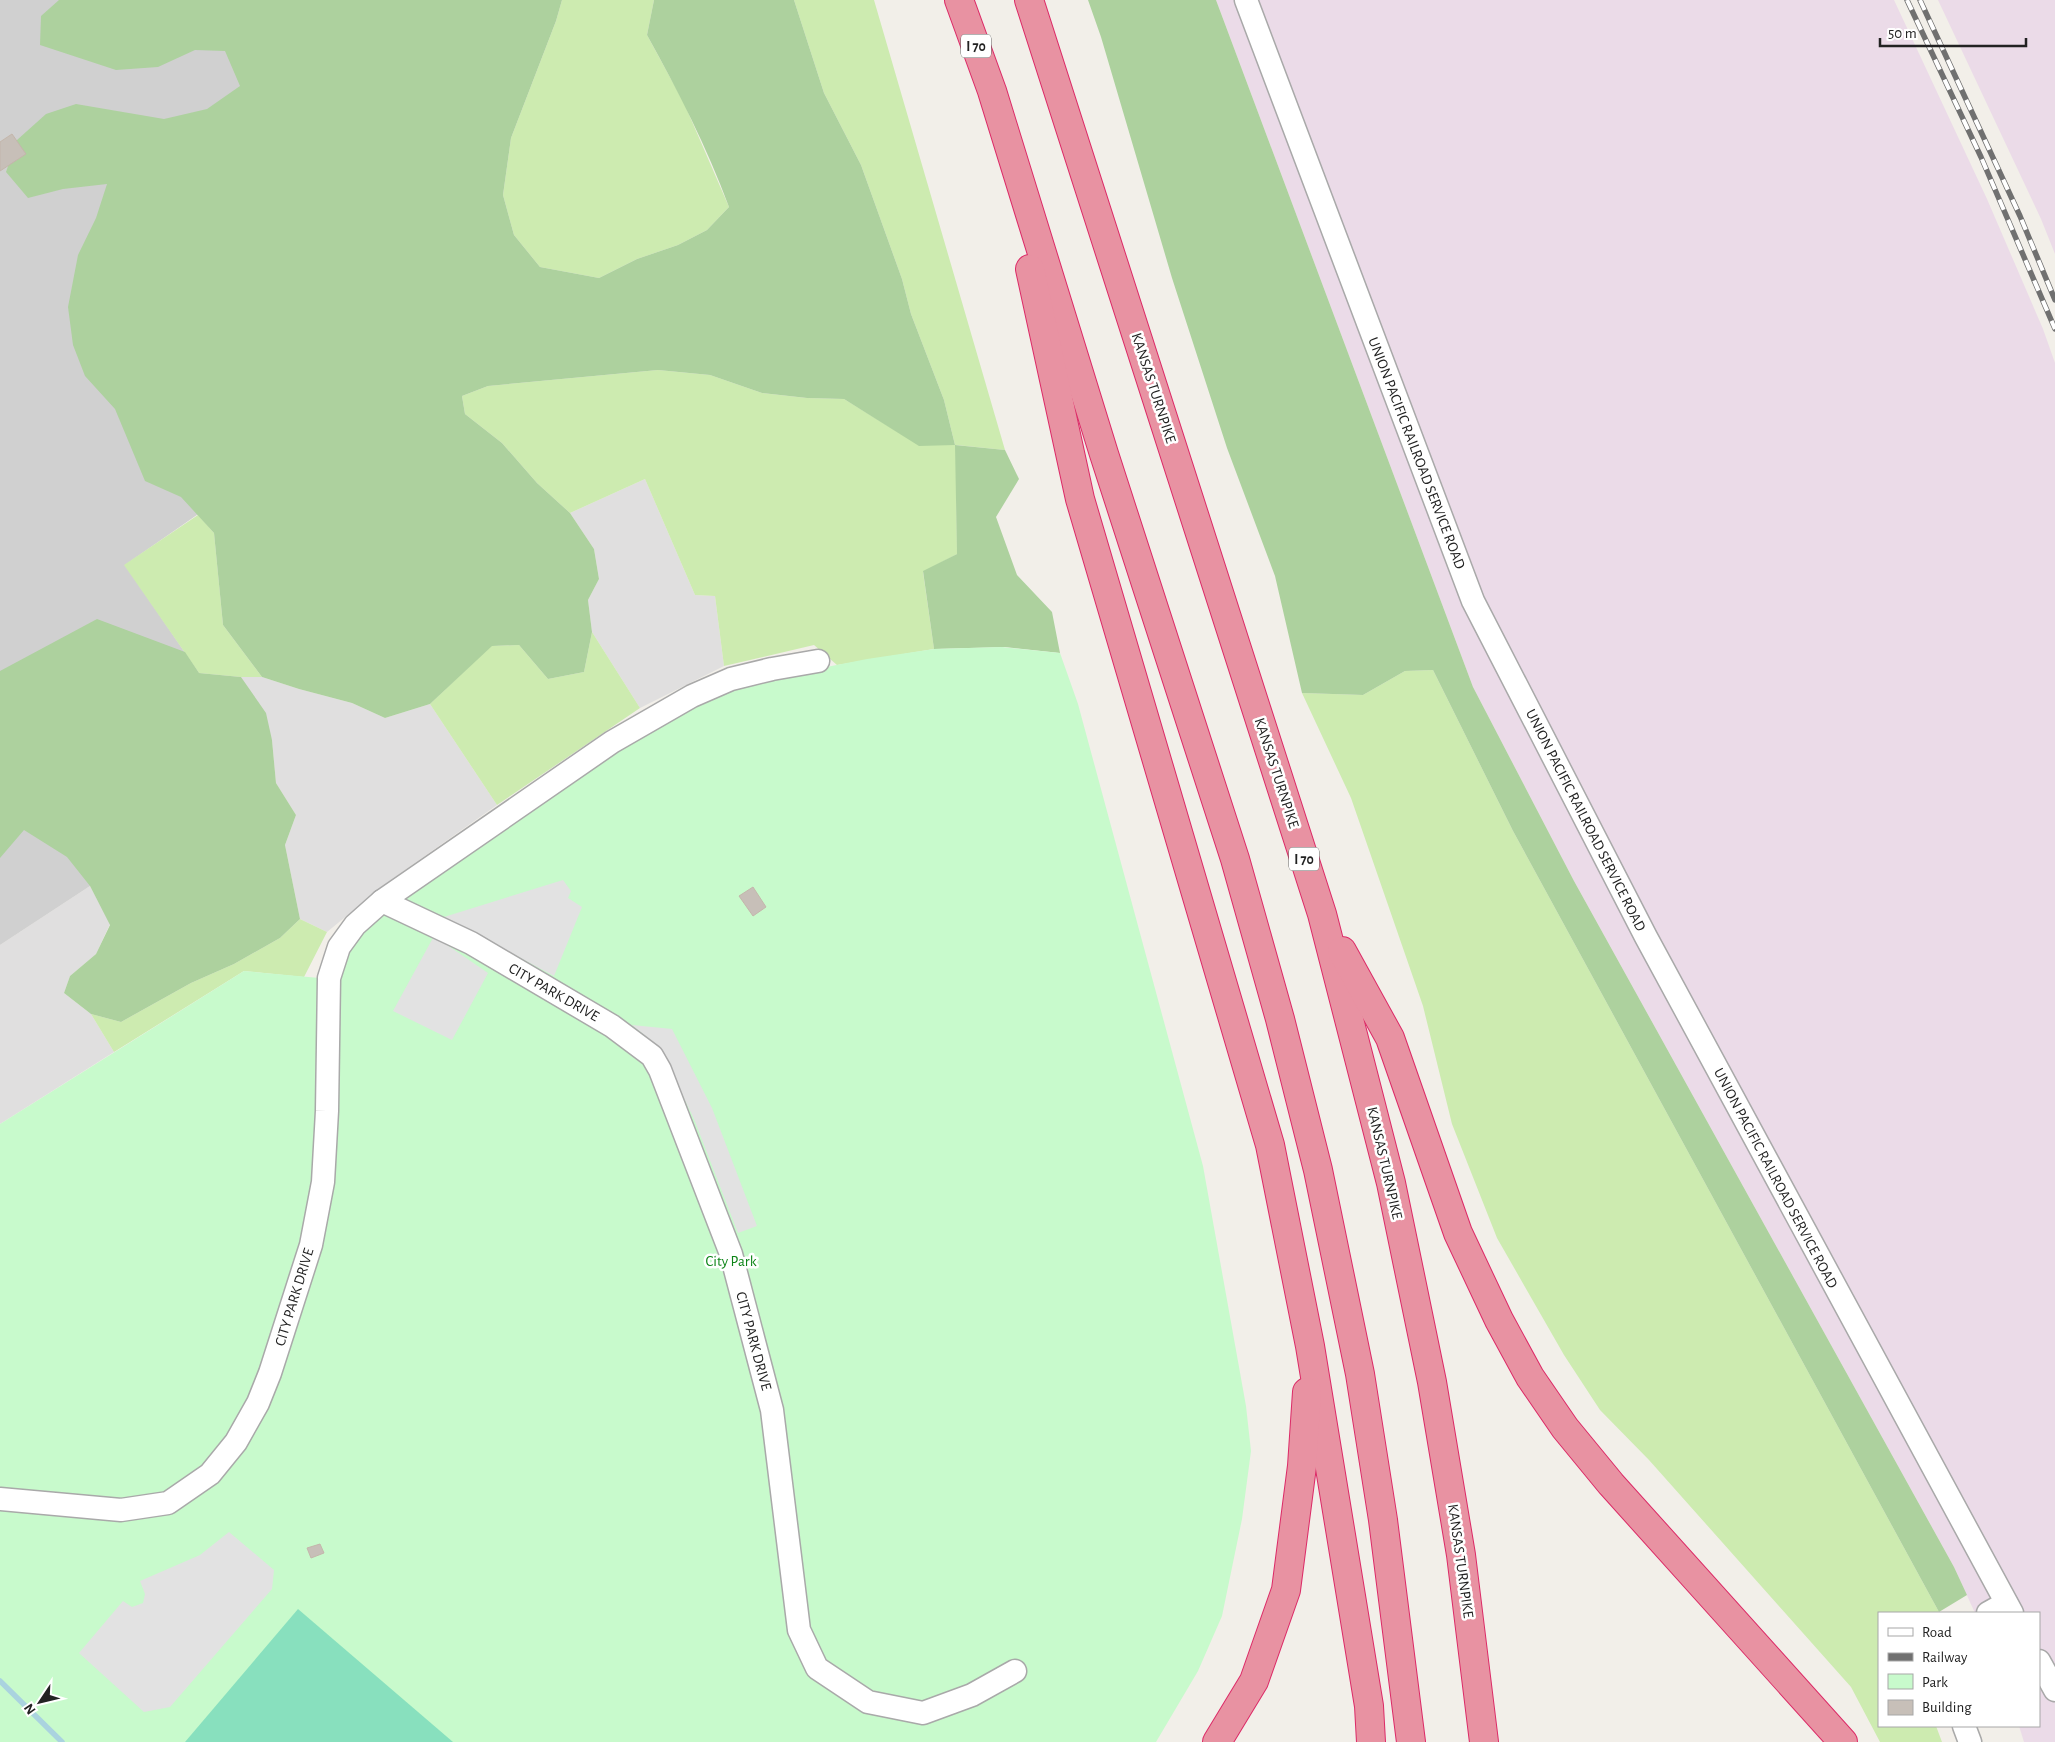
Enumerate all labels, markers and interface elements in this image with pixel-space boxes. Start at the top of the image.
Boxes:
scale bar [1880,15,2026,47]
text: 50 m [1888,26,1917,41]
road number: I 70 [961,34,991,58]
street label: KANSAS TURNPIKE [1129,331,1178,445]
street label: UNION PACIFIC RAILROAD SERVICE ROAD [1365,335,1468,571]
street label: UNION PACIFIC RAILROAD SERVICE ROAD [1523,707,1648,934]
street label: KANSAS TURNPIKE [1252,716,1301,830]
road number: I 70 [1289,848,1319,871]
street label: CITY PARK DRIVE [506,961,601,1024]
street label: UNION PACIFIC RAILROAD SERVICE ROAD [1711,1066,1840,1291]
street label: KANSAS TURNPIKE [1364,1105,1405,1221]
street label: CITY PARK DRIVE [272,1246,316,1348]
park label: City Park [706,1254,757,1269]
street label: CITY PARK DRIVE [733,1290,774,1392]
street label: KANSAS TURNPIKE [1445,1503,1476,1619]
legend [1878,1612,2040,1727]
text: Road [1922,1625,1952,1640]
text: Railway [1922,1650,1968,1665]
text: Park [1922,1675,1948,1690]
north arrow [15,1677,65,1727]
text: Building [1922,1700,1972,1715]
text: N [22,1701,39,1717]

